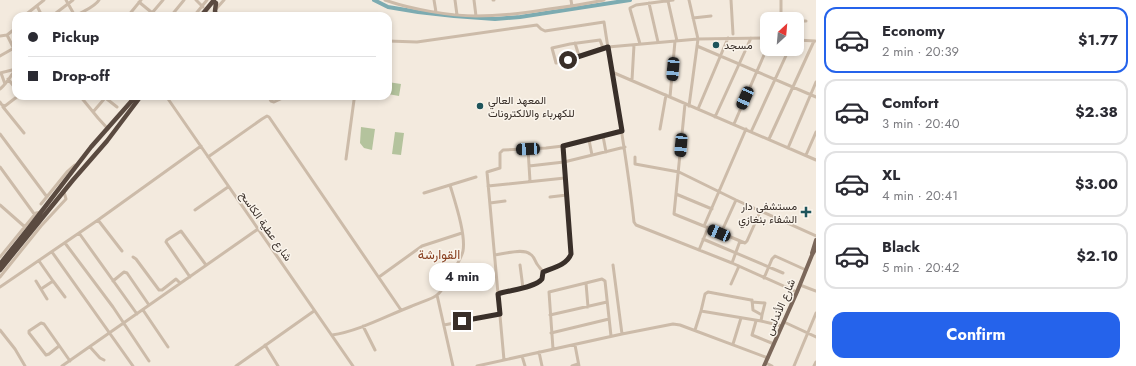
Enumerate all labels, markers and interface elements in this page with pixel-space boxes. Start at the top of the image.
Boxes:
north arrow [760,12,804,56]
map controls [760,12,804,56]
text: Economy [882,20,945,42]
icon: car [834,22,870,58]
text: Pickup [52,26,99,48]
text: $1.77 [1078,29,1118,51]
place label: مسجد [724,37,753,53]
marker: مسجد [711,40,721,50]
text: 2 min · 20:39 [882,42,959,61]
route start [559,51,577,69]
car [666,57,680,81]
text: Drop-off [52,65,110,87]
car [735,85,755,111]
place label: المعهد العالي للكهرباء والالكترونات [488,92,575,121]
text: Comfort [882,92,939,114]
icon: car [834,94,870,130]
marker: المعهد العالي للكهرباء والالكترونات [475,101,485,111]
text: $2.38 [1075,101,1118,123]
text: 3 min · 20:40 [882,114,960,133]
car [674,133,688,157]
car [516,142,540,156]
text: XL [882,164,900,186]
icon: car [834,166,870,202]
text: $3.00 [1075,173,1118,195]
text: 4 min · 20:41 [882,186,958,205]
street label: شارع عطية الكاسح [236,188,296,264]
place label: مستشفى دار الشفاء بنغازي [738,198,797,229]
marker: مستشفى دار الشفاء بنغازي [800,206,812,218]
car [706,223,732,243]
text: Black [882,236,920,258]
icon: car [834,238,870,274]
district label: القوارشة [418,245,460,264]
text: $2.10 [1076,245,1118,267]
text: 5 min · 20:42 [882,258,959,277]
callout: 4 min [429,263,495,291]
text: 4 min [445,267,479,286]
street label: شارع الأندلس [761,276,799,338]
route end [453,312,471,330]
button: Confirm [832,312,1120,358]

